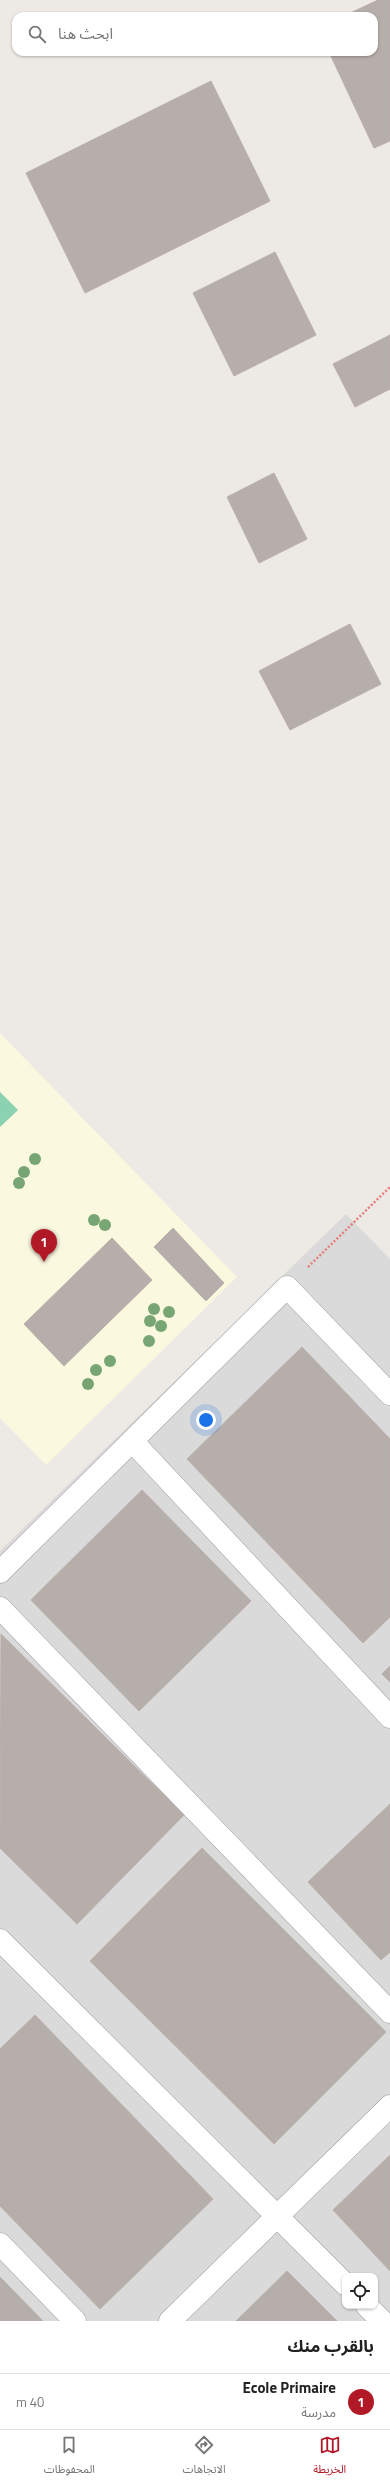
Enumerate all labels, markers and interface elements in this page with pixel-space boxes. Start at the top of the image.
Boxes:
search box [12,12,378,56]
text: ابحث هنا [58,22,113,45]
icon: search [26,23,48,45]
pin: 1 [31,1229,57,1262]
your location [196,1410,216,1430]
map controls [342,2273,378,2309]
button: locate [342,2273,378,2309]
text: بالقرب منك [287,2333,374,2359]
text: Ecole Primaire [243,2376,336,2399]
text: 40 m [16,2392,44,2412]
text: 1 [357,2392,365,2412]
text: مدرسة [301,2402,336,2422]
tab: المحفوظات [44,2434,95,2481]
tab: الاتجاهات [183,2434,226,2481]
tab: الخريطة [313,2434,346,2481]

